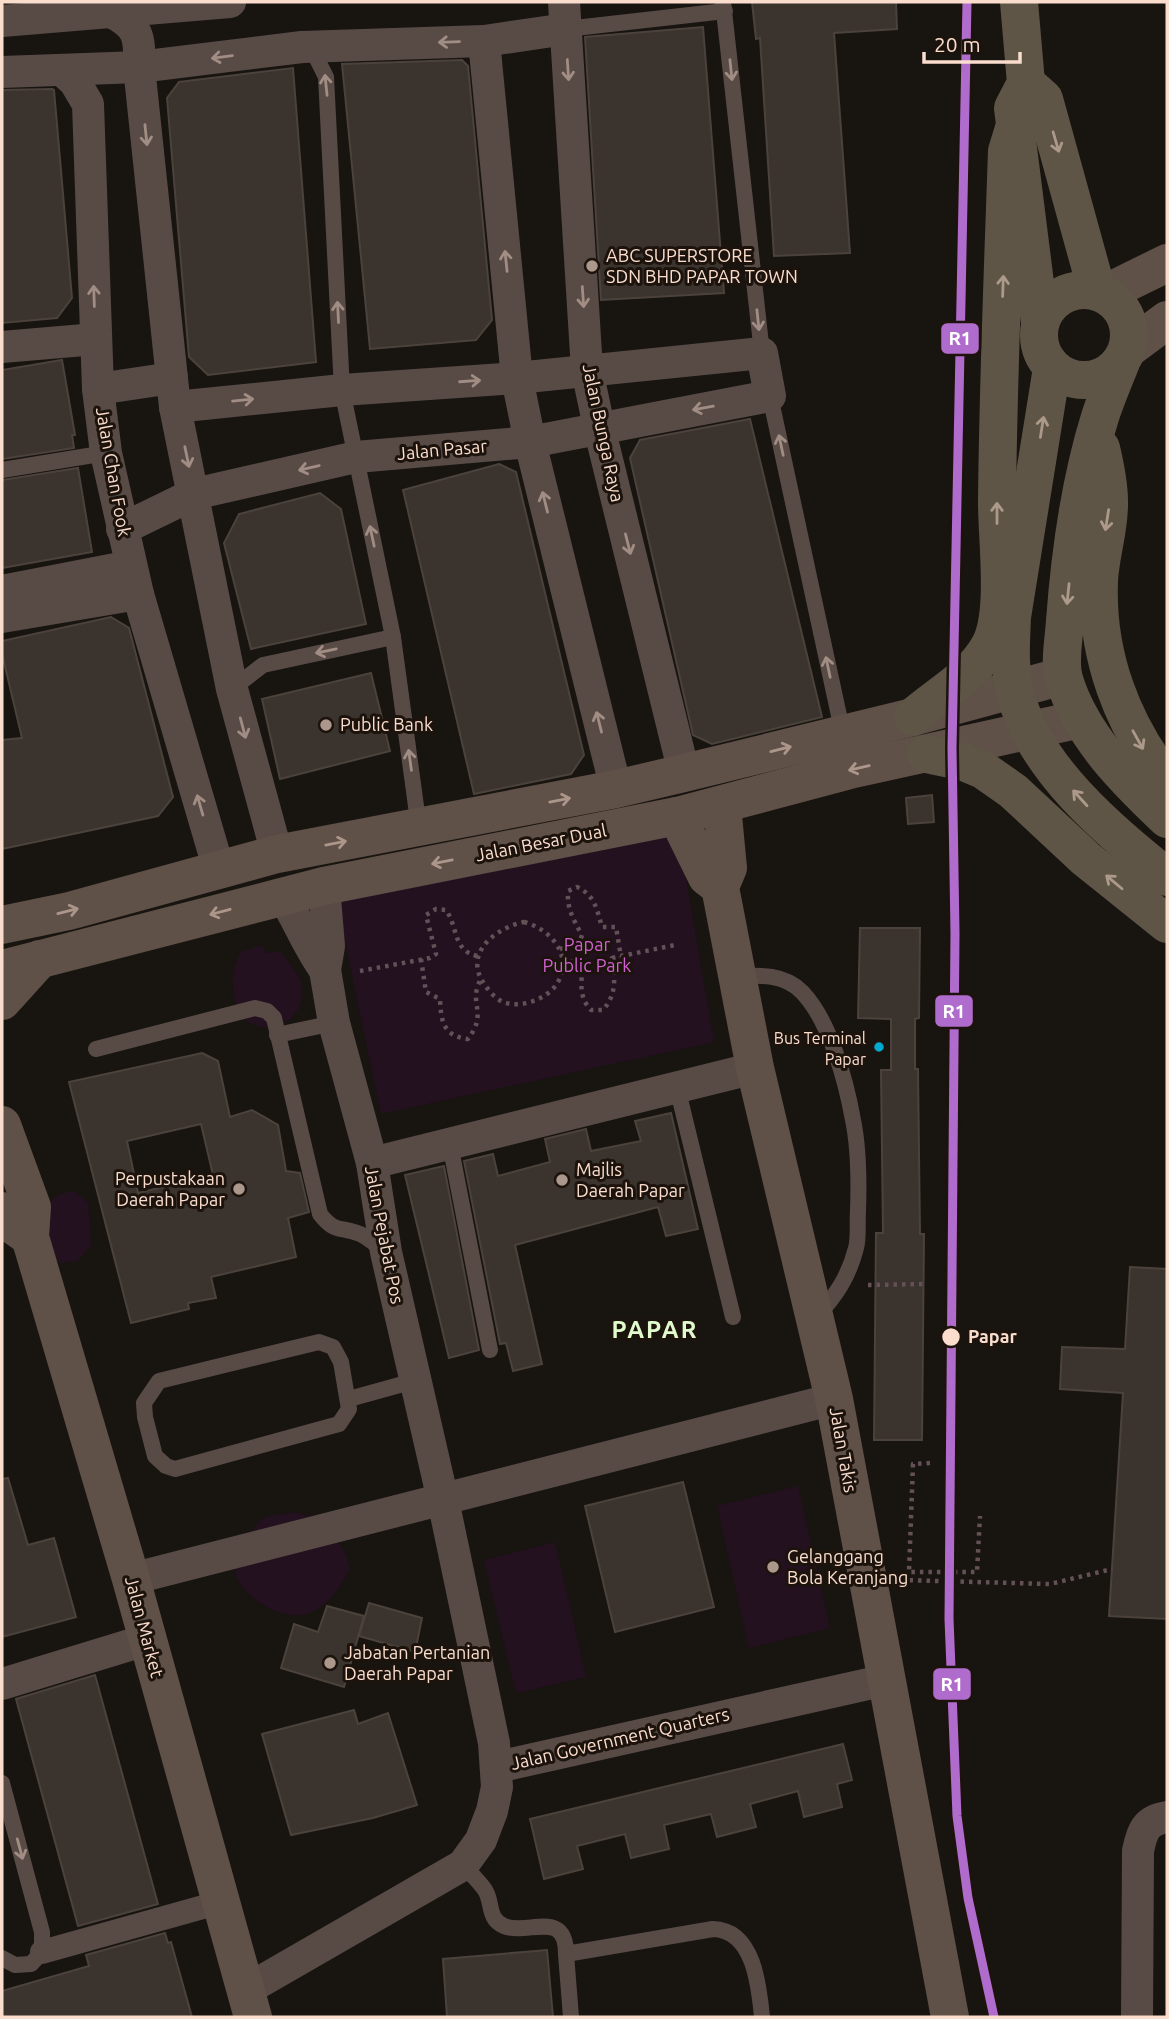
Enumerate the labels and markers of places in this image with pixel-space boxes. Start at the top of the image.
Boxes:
place label: ABC SUPERSTORE SDN BHD PAPAR TOWN [606,245,798,286]
marker: ABC SUPERSTORE SDN BHD PAPAR TOWN [584,258,600,274]
place label: Public Bank [340,714,433,734]
marker: Public Bank [318,717,334,733]
place label: Bus Terminal Papar [774,1029,866,1068]
marker: Bus Terminal Papar [872,1040,886,1054]
place label: Majlis Daerah Papar [576,1159,685,1200]
place label: Perpustakaan Daerah Papar [115,1168,225,1209]
marker: Majlis Daerah Papar [554,1172,570,1188]
marker: Perpustakaan Daerah Papar [231,1181,247,1197]
marker: Papar [940,1326,962,1348]
place label: Papar [968,1326,1017,1346]
place label: Gelanggang Bola Keranjang [787,1546,908,1587]
marker: Gelanggang Bola Keranjang [765,1559,781,1575]
place label: Jabatan Pertanian Daerah Papar [344,1642,490,1683]
marker: Jabatan Pertanian Daerah Papar [322,1655,338,1671]

